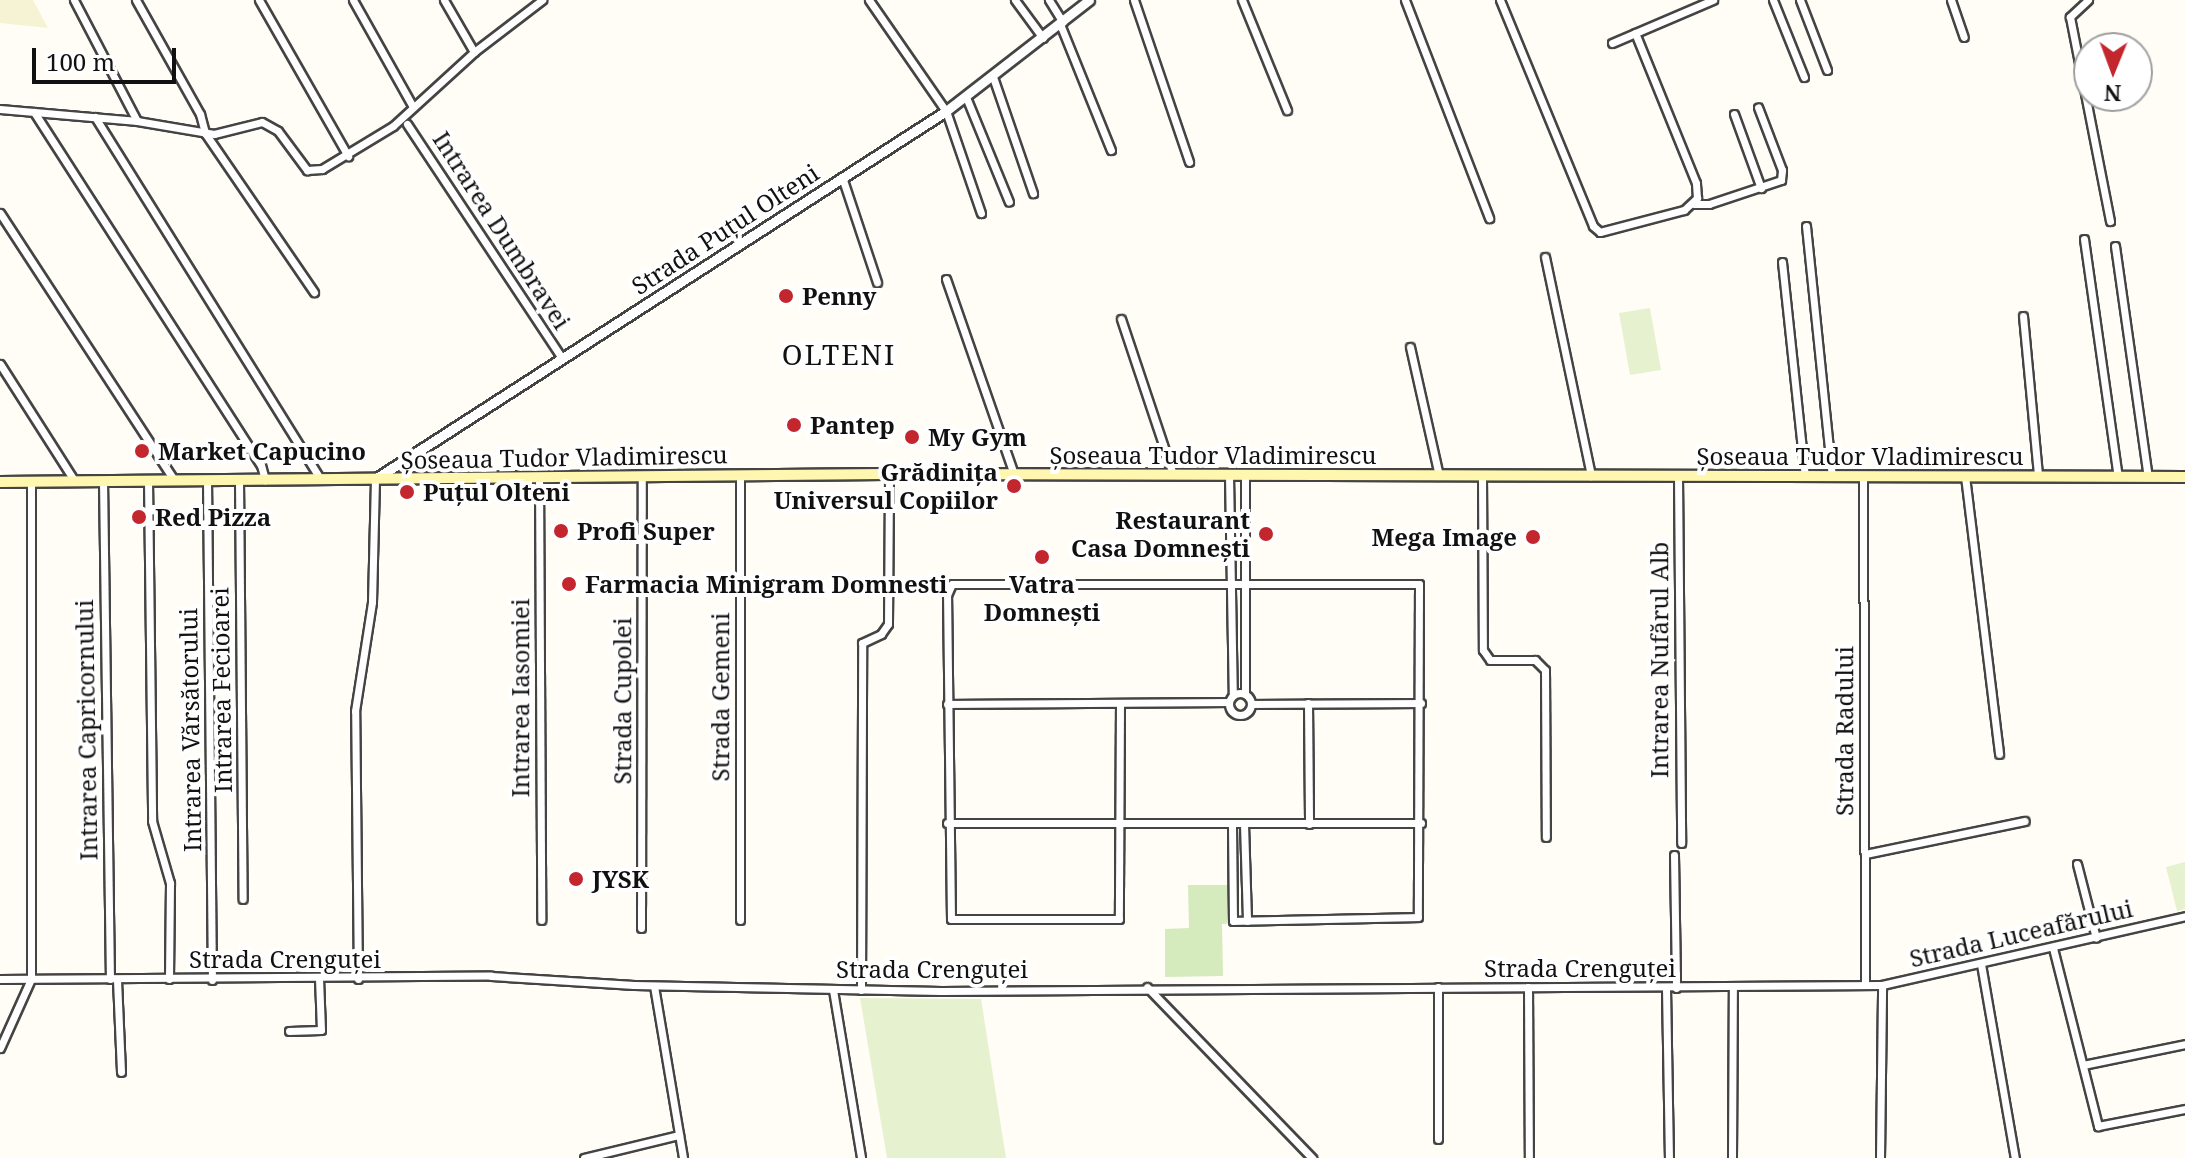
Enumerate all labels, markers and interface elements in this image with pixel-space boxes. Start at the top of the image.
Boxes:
scale bar [36,32,180,82]
north arrow [2073,32,2153,112]
text: 100 m [46,45,115,78]
text: N [2104,79,2122,109]
street label: Intrarea Dumbravei [427,126,577,334]
street label: Strada Puțul Olteni [626,158,824,300]
place label: Penny [802,282,876,310]
marker: Penny [777,287,795,305]
district label: OLTENI [782,337,896,371]
place label: Pantep [810,411,895,439]
marker: Pantep [785,416,803,434]
place label: My Gym [928,423,1027,451]
marker: My Gym [903,428,921,446]
place label: Market Capucino [158,437,366,465]
street label: Șoseaua Tudor Vladimirescu [400,440,728,474]
street label: Șoseaua Tudor Vladimirescu [1049,441,1377,469]
marker: Market Capucino [133,442,151,460]
street label: Șoseaua Tudor Vladimirescu [1696,442,2024,470]
place label: Grădinița Universul Copiilor [774,458,998,514]
marker: Grădinița Universul Copiilor [1005,477,1023,495]
place label: Puțul Olteni [423,478,570,506]
marker: Puțul Olteni [398,483,416,501]
place label: Red Pizza [155,503,271,531]
place label: Restaurant Casa Domnești [1071,506,1250,562]
marker: Red Pizza [130,508,148,526]
place label: Profi Super [577,517,715,545]
marker: Profi Super [552,522,570,540]
place label: Mega Image [1371,523,1517,551]
marker: Restaurant Casa Domnești [1257,525,1275,543]
marker: Mega Image [1524,528,1542,546]
street label: Intrarea Nufărul Alb [1645,542,1673,778]
marker: Vatra Domnești [1033,548,1051,566]
place label: Farmacia Minigram Domnesti [585,570,948,598]
place label: Vatra Domnești [984,570,1100,626]
marker: Farmacia Minigram Domnesti [560,575,578,593]
street label: Intrarea Fecioarei [205,587,237,793]
street label: Intrarea Capricornului [69,599,103,861]
street label: Intrarea Iasomiei [506,599,534,797]
street label: Intrarea Vărsătorului [173,608,207,852]
street label: Strada Gemeni [706,613,734,781]
street label: Strada Cupolei [608,618,636,784]
street label: Strada Radului [1830,646,1858,816]
place label: JYSK [592,865,649,893]
marker: JYSK [567,870,585,888]
street label: Strada Luceafărului [1907,893,2135,973]
street label: Strada Crenguței [189,945,381,973]
street label: Strada Crenguței [1484,954,1676,982]
street label: Strada Crenguței [836,955,1028,983]

